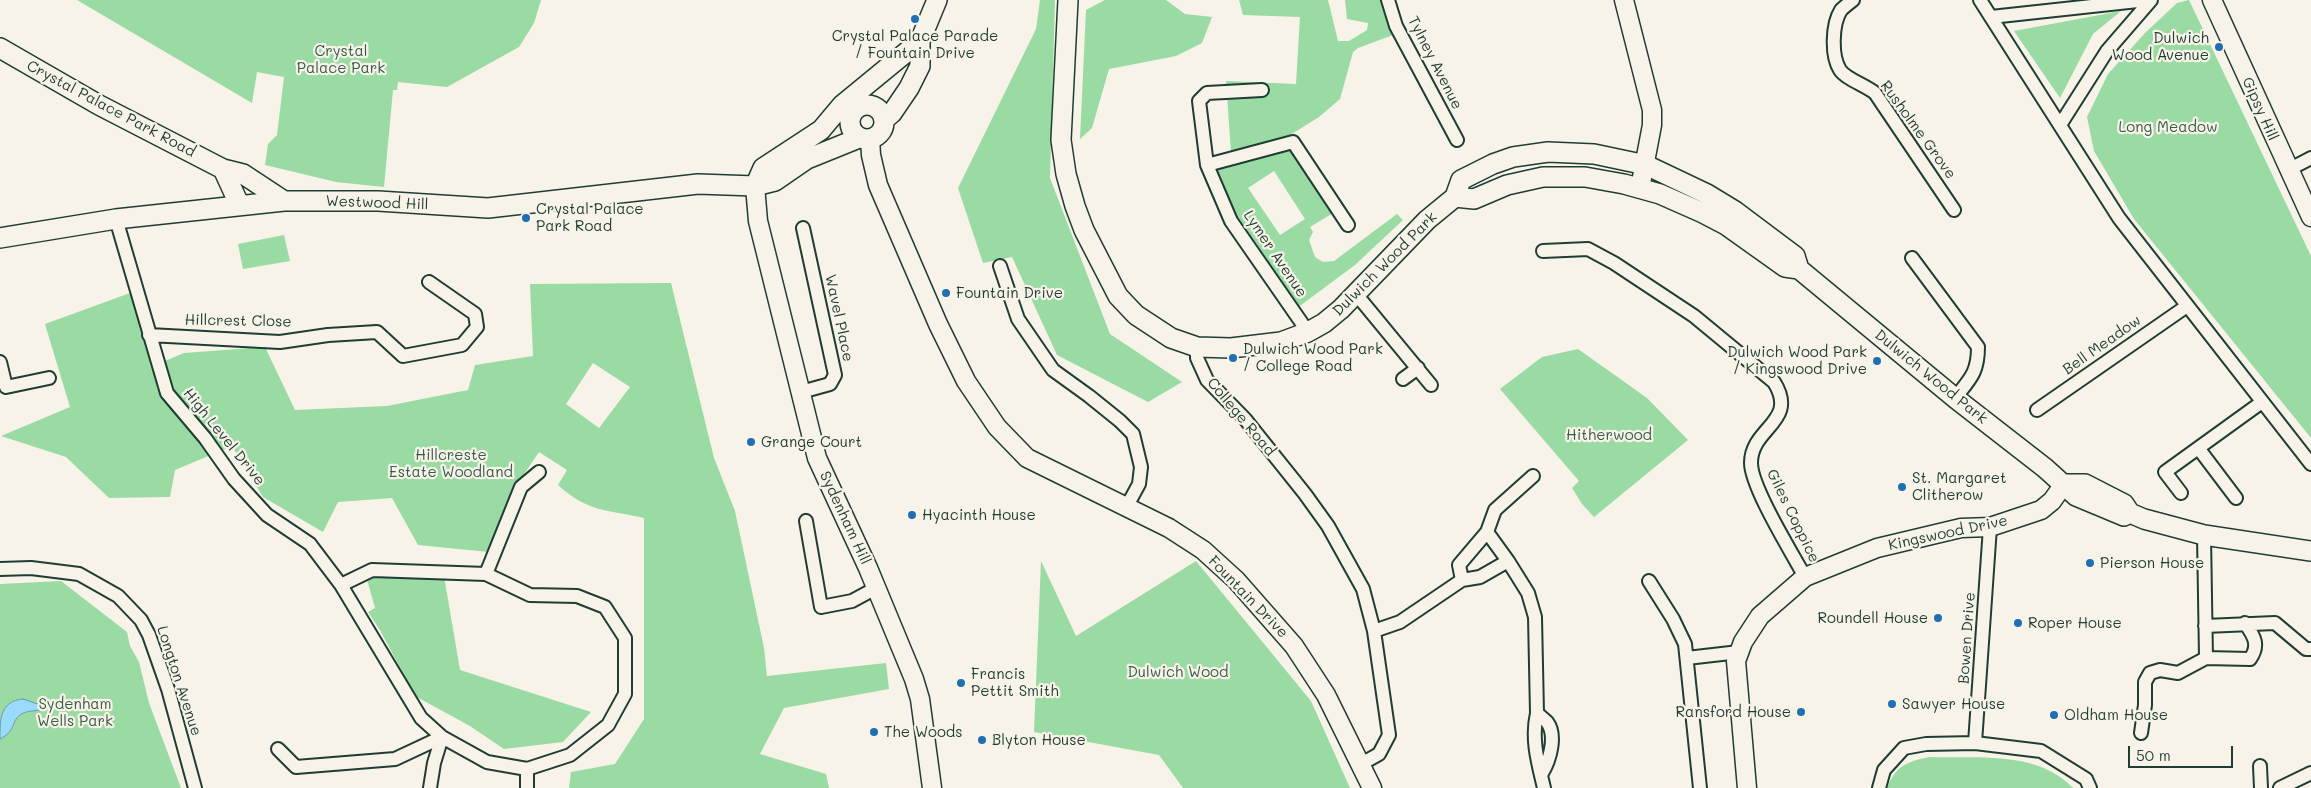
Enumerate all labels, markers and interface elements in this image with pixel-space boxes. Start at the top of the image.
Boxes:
marker: Crystal Palace Parade / Fountain Drive [909,13,921,25]
street label: Tylney Avenue [1404,13,1466,113]
place label: Crystal Palace Parade / Fountain Drive [832,27,998,62]
place label: Dulwich Wood Avenue [2112,29,2209,64]
marker: Dulwich Wood Avenue [2213,41,2225,53]
park label: Crystal Palace Park [297,42,385,77]
street label: Crystal Palace Park Road [24,57,198,161]
street label: Gipsy Hill [2238,74,2282,144]
street label: Rusholme Grove [1876,77,1960,183]
park label: Long Meadow [2118,118,2218,136]
street label: Westwood Hill [325,192,429,214]
place label: Crystal Palace Park Road [536,200,644,235]
street label: Lymer Avenue [1239,207,1311,301]
street label: Dulwich Wood Park [1329,208,1441,320]
marker: Crystal Palace Park Road [520,212,532,224]
street label: Wavel Place [821,273,857,363]
place label: Fountain Drive [956,284,1063,302]
marker: Fountain Drive [940,287,952,299]
street label: Hillcrest Close [184,311,292,331]
street label: Bell Meadow [2059,311,2145,379]
street label: Dulwich Wood Park [1871,326,1991,428]
place label: Dulwich Wood Park / College Road [1243,340,1383,375]
place label: Dulwich Wood Park / Kingswood Drive [1727,343,1867,378]
marker: Dulwich Wood Park / College Road [1227,352,1239,364]
marker: Dulwich Wood Park / Kingswood Drive [1871,355,1883,367]
street label: College Road [1203,374,1279,460]
street label: High Level Drive [179,385,269,489]
park label: Hitherwood [1566,426,1652,444]
place label: Grange Court [761,433,862,451]
marker: Grange Court [745,436,757,448]
park label: Hillcreste Estate Woodland [389,446,513,481]
street label: Giles Coppice [1763,466,1823,566]
street label: Sydenham Hill [816,469,874,567]
place label: St. Margaret Clitherow [1912,469,2007,504]
marker: St. Margaret Clitherow [1896,481,1908,493]
place label: Hyacinth House [922,506,1036,524]
marker: Hyacinth House [906,509,918,521]
street label: Kingswood Drive [1887,512,2009,554]
street label: Fountain Drive [1204,552,1292,642]
place label: Pierson House [2100,554,2204,572]
marker: Pierson House [2084,557,2096,569]
street label: Bowen Drive [1955,592,1979,684]
place label: Roundell House [1817,609,1928,627]
marker: Roundell House [1932,612,1944,624]
place label: Roper House [2028,614,2122,632]
marker: Roper House [2012,617,2024,629]
street label: Longton Avenue [153,624,205,738]
park label: Dulwich Wood [1127,663,1229,681]
place label: Francis Pettit Smith [971,665,1059,700]
marker: Francis Pettit Smith [955,677,967,689]
park label: Sydenham Wells Park [37,695,113,730]
place label: Sawyer House [1902,695,2005,713]
marker: Sawyer House [1886,698,1898,710]
place label: Ransford House [1676,703,1791,721]
marker: Ransford House [1795,706,1807,718]
place label: Oldham House [2064,706,2168,724]
marker: Oldham House [2048,709,2060,721]
place label: The Woods [884,723,963,741]
marker: The Woods [868,726,880,738]
place label: Blyton House [992,731,1086,749]
marker: Blyton House [976,734,988,746]
scale bar [2131,736,2236,768]
text: 50 m [2136,745,2171,765]

